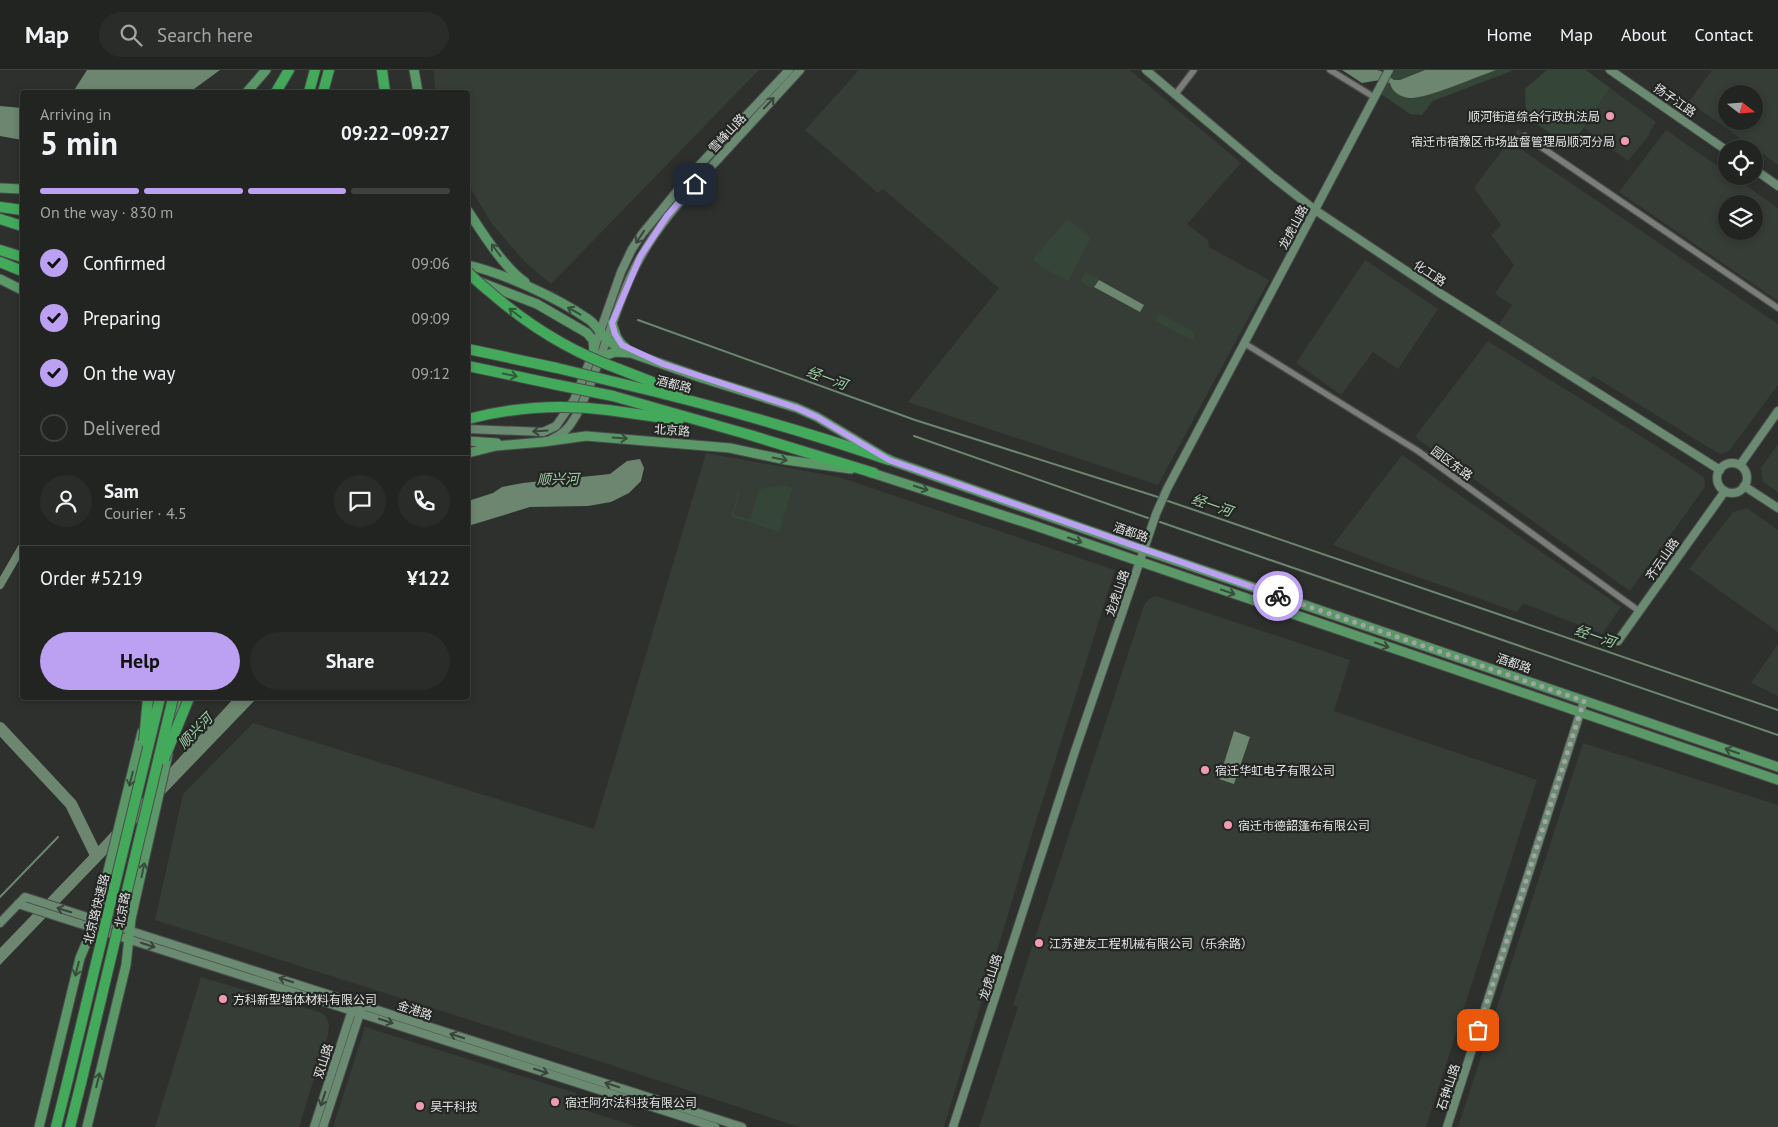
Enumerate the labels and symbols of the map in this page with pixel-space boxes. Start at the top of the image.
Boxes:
street label: 扬子江路 [1651,80,1699,120]
north arrow [1718,85,1762,130]
one-way arrow [763,97,775,110]
place label: 顺河街道综合行政执法局 [1468,109,1600,124]
street label: 雪峰山路 [705,110,749,156]
marker: 顺河街道综合行政执法局 [1604,110,1616,122]
place label: 宿迁市宿豫区市场监督管理局顺河分局 [1411,134,1615,149]
marker: 宿迁市宿豫区市场监督管理局顺河分局 [1619,135,1631,147]
pin [674,163,716,205]
street label: 龙虎山路 [1275,202,1311,252]
one-way arrow [635,229,645,243]
one-way arrow [491,243,501,257]
street label: 化工路 [1411,257,1449,289]
one-way arrow [567,306,582,316]
one-way arrow [508,308,522,318]
water label: 经一河 [804,362,853,395]
one-way arrow [502,370,518,380]
street label: 酒都路 [655,372,693,396]
street label: 北京路 [654,421,690,439]
one-way arrow [533,427,549,436]
one-way arrow [611,434,627,443]
street label: 园区东路 [1428,443,1476,483]
one-way arrow [772,454,788,464]
water label: 顺兴河 [537,470,582,488]
one-way arrow [912,484,928,493]
water label: 经一河 [1189,490,1238,521]
street label: 酒都路 [1112,519,1150,545]
one-way arrow [1066,535,1082,545]
street label: 齐云山路 [1642,535,1682,583]
street label: 龙虎山路 [1102,568,1132,618]
courier [1253,571,1303,621]
one-way arrow [1220,588,1236,597]
water label: 经一河 [1572,621,1621,652]
one-way arrow [1374,640,1390,650]
street label: 酒都路 [1495,650,1533,676]
water label: 顺兴河 [174,707,218,752]
one-way arrow [1725,746,1740,755]
place label: 宿迁华虹电子有限公司 [1215,763,1335,778]
marker: 宿迁华虹电子有限公司 [1199,764,1211,776]
one-way arrow [126,770,135,786]
place label: 宿迁市德韶篷布有限公司 [1238,818,1370,833]
marker: 宿迁市德韶篷布有限公司 [1222,819,1234,831]
one-way arrow [138,862,148,878]
street label: 北京路快速路 [80,872,112,946]
street label: 北京路 [111,891,133,929]
one-way arrow [57,905,73,914]
place label: 江苏建友工程机械有限公司（乐余路） [1049,936,1253,951]
marker: 江苏建友工程机械有限公司（乐余路） [1033,937,1045,949]
one-way arrow [140,940,156,950]
street label: 龙虎山路 [975,952,1005,1002]
one-way arrow [72,960,81,976]
one-way arrow [278,975,294,985]
place label: 方科新型墙体材料有限公司 [233,992,377,1007]
marker: 方科新型墙体材料有限公司 [217,993,229,1005]
street label: 金港路 [396,997,434,1023]
pin [1457,1009,1499,1051]
one-way arrow [378,1017,394,1026]
one-way arrow [450,1030,466,1040]
street label: 双山路 [310,1042,336,1080]
street label: 石钟山路 [1433,1062,1463,1112]
one-way arrow [533,1067,548,1076]
one-way arrow [94,1072,103,1088]
one-way arrow [604,1080,620,1090]
one-way arrow [318,1091,328,1107]
place label: 宿迁阿尔法科技有限公司 [565,1095,697,1110]
marker: 宿迁阿尔法科技有限公司 [549,1096,561,1108]
place label: 昊干科技 [430,1099,478,1114]
marker: 昊干科技 [414,1100,426,1112]

